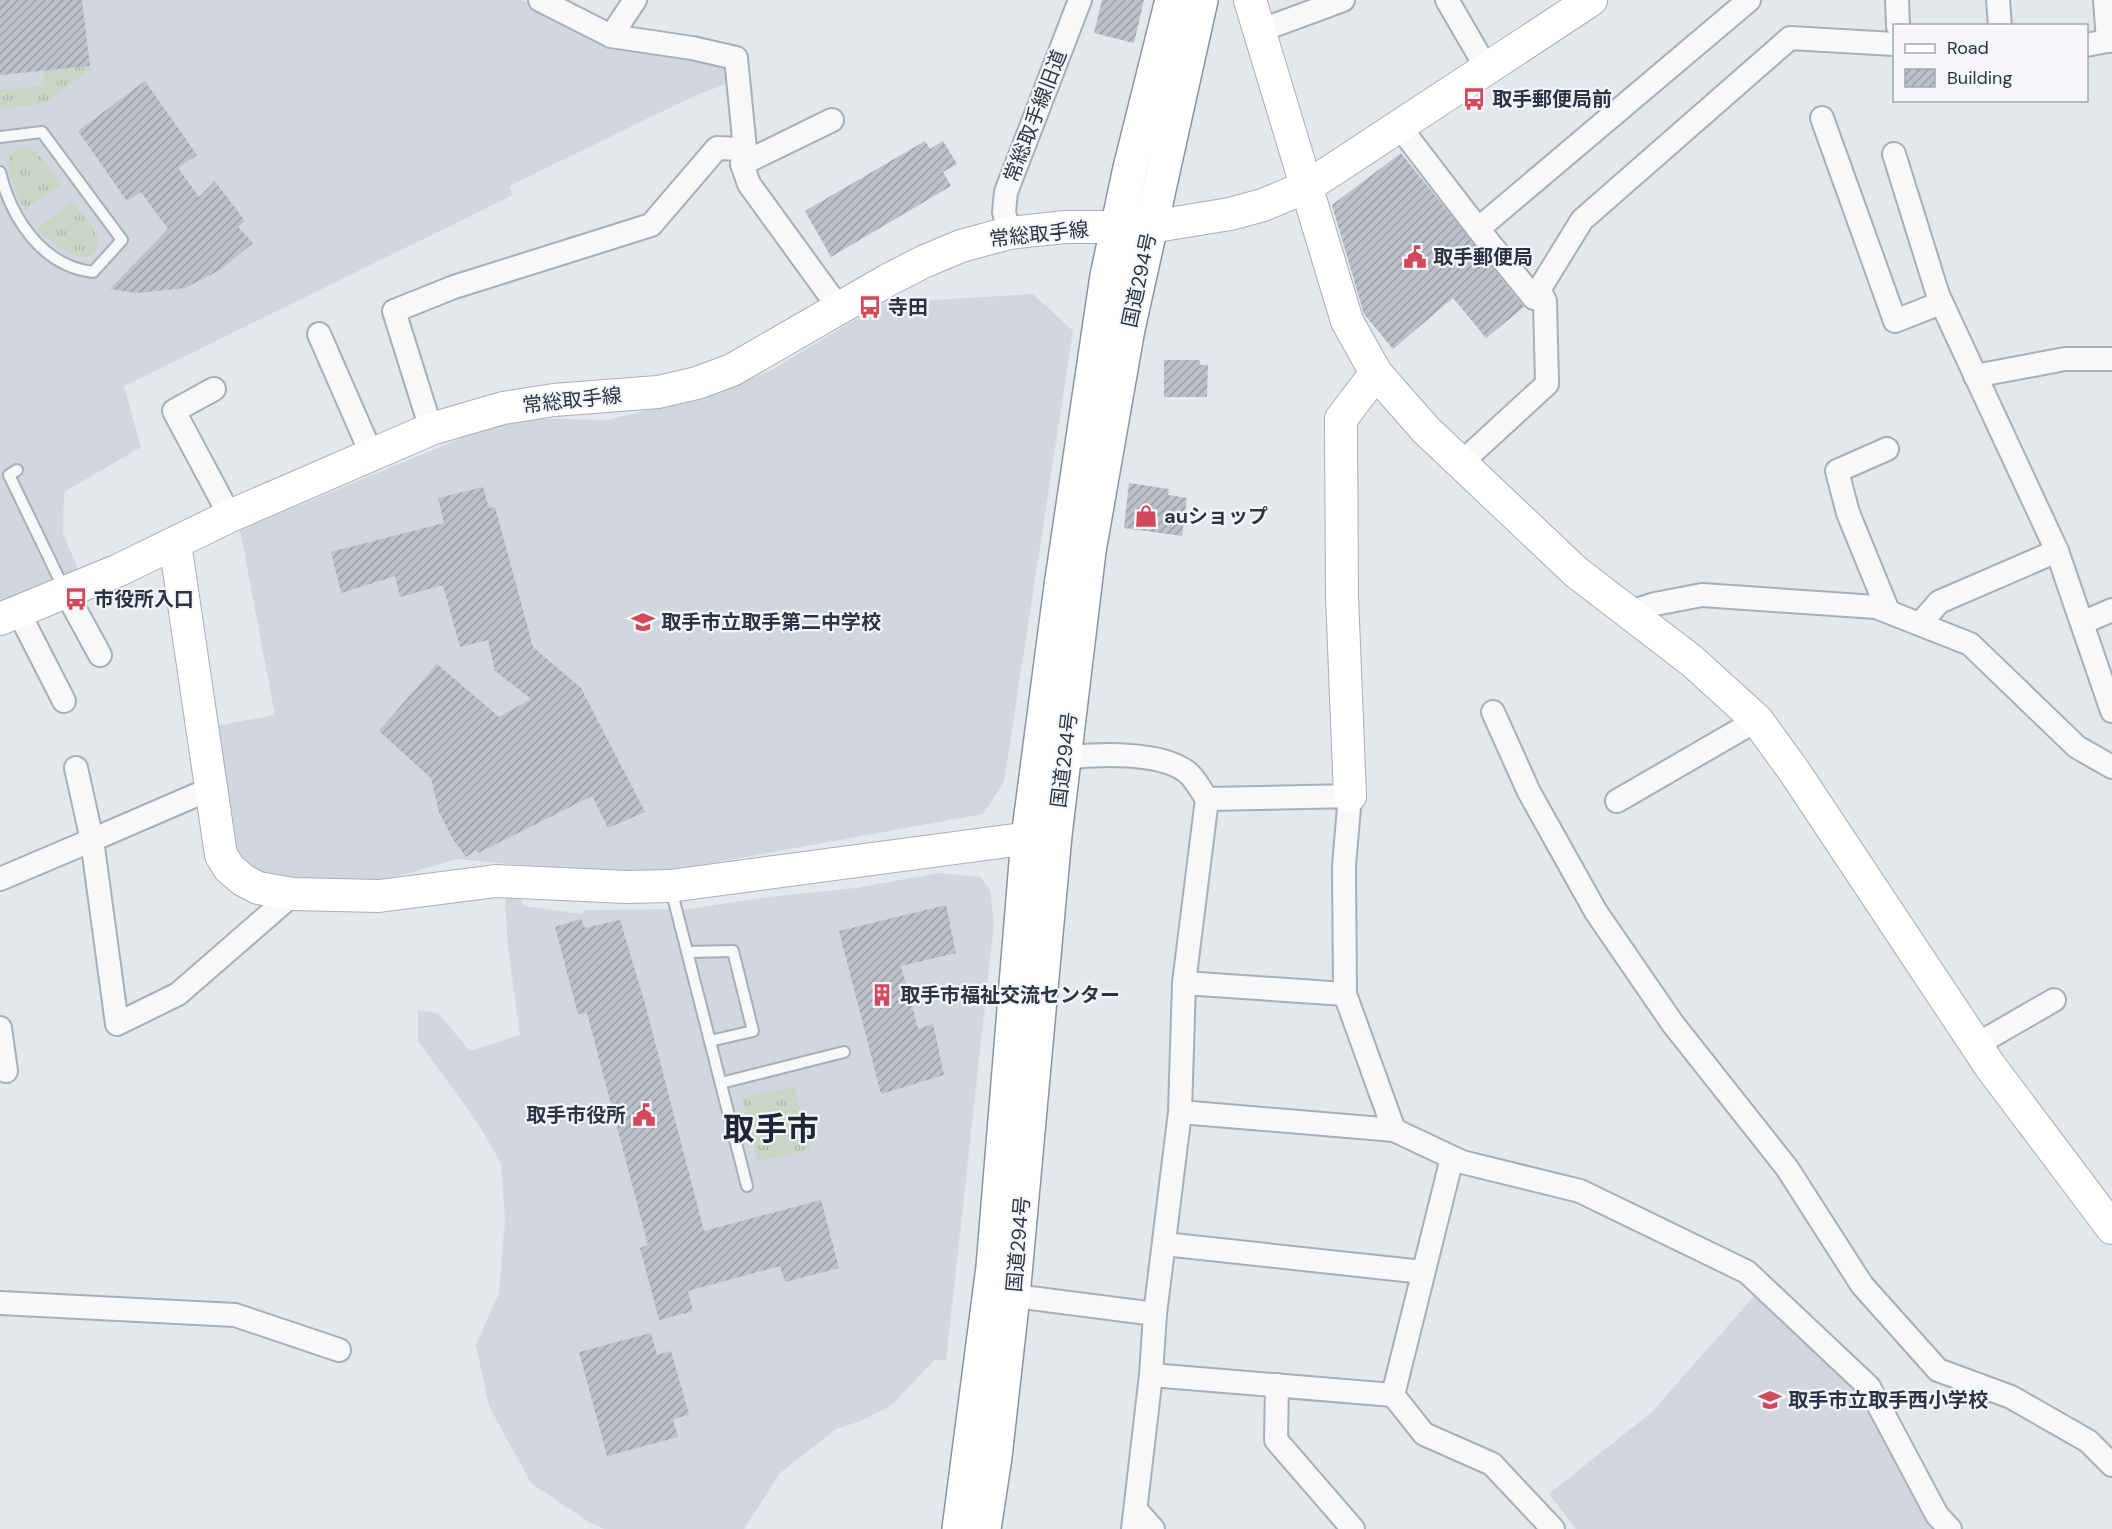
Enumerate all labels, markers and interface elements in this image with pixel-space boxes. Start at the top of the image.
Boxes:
legend [1893,24,2088,102]
text: Road [1947,36,1989,60]
street label: 常総取手線旧道 [998,46,1072,186]
text: Building [1947,66,2012,90]
bus stop icon: 取手郵便局前 [1461,86,1487,112]
place label: 取手郵便局前 [1492,86,1612,112]
street label: 常総取手線 [988,216,1090,252]
street label: 国道294号 [1116,230,1162,330]
public building icon: 取手郵便局 [1402,244,1428,270]
place label: 取手郵便局 [1433,244,1533,270]
bus stop icon: 寺田 [857,294,883,320]
place label: 寺田 [888,294,928,320]
street label: 常総取手線 [521,382,623,418]
shop icon: auショップ [1133,503,1159,529]
place label: auショップ [1164,503,1268,529]
bus stop icon: 市役所入口 [63,586,89,612]
place label: 市役所入口 [94,586,194,612]
school or university icon: 取手市立取手第二中学校 [630,609,656,635]
place label: 取手市立取手第二中学校 [661,609,881,635]
street label: 国道294号 [1045,711,1083,809]
building icon: 取手市福祉交流センター [869,982,895,1008]
place label: 取手市福祉交流センター [900,982,1120,1008]
place label: 取手市役所 [526,1102,626,1128]
public building icon: 取手市役所 [631,1102,657,1128]
district label: 取手市 [723,1108,819,1150]
street label: 国道294号 [1001,1195,1035,1293]
school or university icon: 取手市立取手西小学校 [1757,1387,1783,1413]
place label: 取手市立取手西小学校 [1788,1387,1988,1413]

